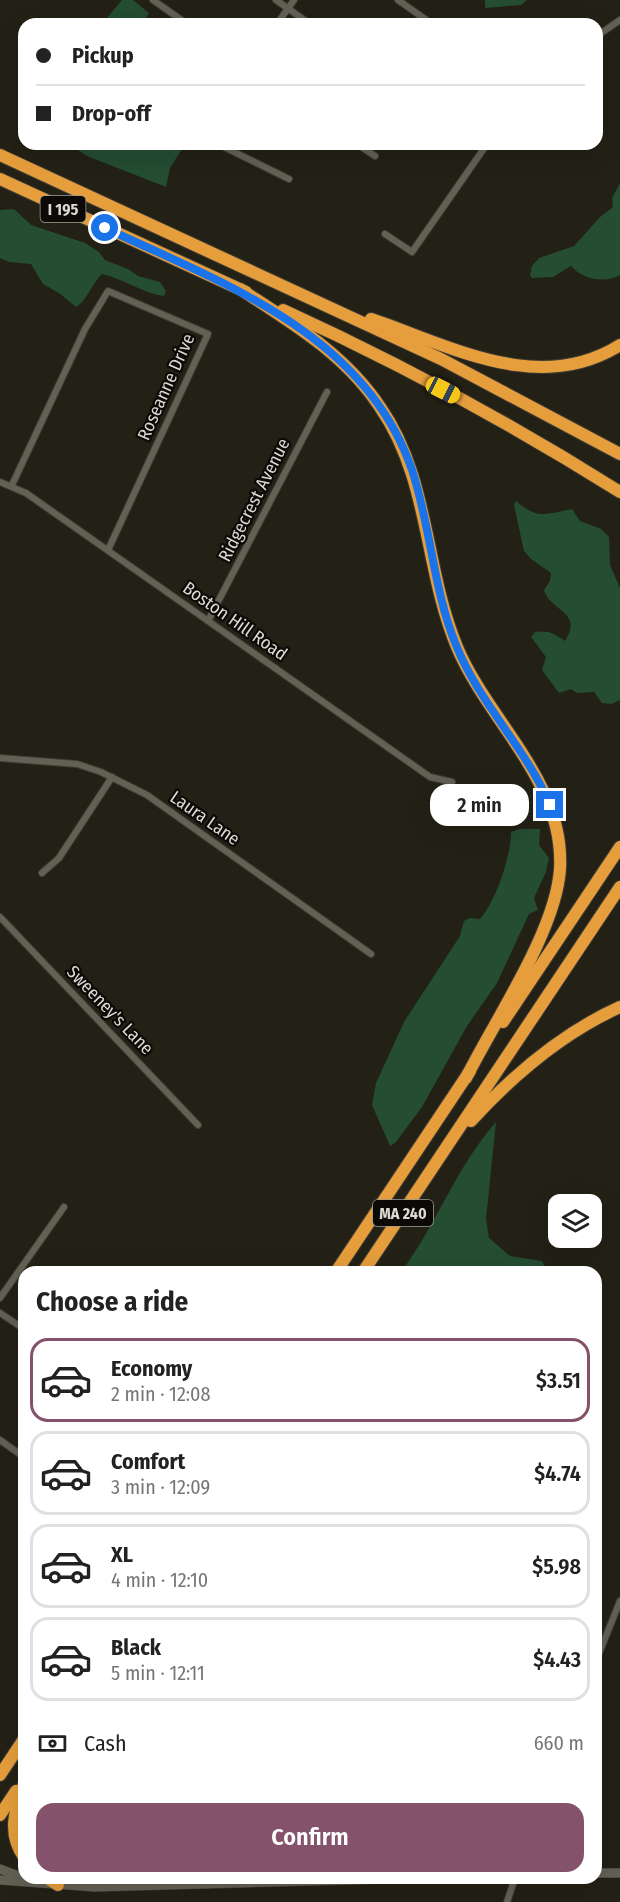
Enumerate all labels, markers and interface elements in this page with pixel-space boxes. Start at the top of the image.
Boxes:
text: Pickup [72,42,134,69]
text: Drop-off [72,100,151,127]
road number: I 195 [40,196,86,222]
route start [91,214,118,241]
street label: Roseanne Drive [133,330,199,444]
car [423,374,463,406]
street label: Ridgecrest Avenue [213,435,295,565]
street label: Boston Hill Road [179,577,291,665]
callout: 2 min [430,784,529,826]
street label: Laura Lane [166,786,244,850]
route end [536,791,563,818]
text: 2 min [457,793,502,817]
street label: Sweeney's Lane [62,961,158,1059]
map controls [548,1194,602,1248]
button: layers [548,1194,602,1248]
road number: MA 240 [373,1200,433,1226]
text: Choose a ride [36,1286,188,1318]
icon: car [39,1353,93,1407]
text: Economy [111,1355,192,1382]
text: $3.51 [536,1367,581,1394]
text: 2 min · 12:08 [111,1382,210,1406]
icon: car [39,1446,93,1500]
text: Comfort [111,1448,185,1475]
text: $4.74 [534,1460,581,1487]
text: 3 min · 12:09 [111,1475,210,1499]
icon: car [39,1539,93,1593]
text: XL [111,1541,133,1568]
text: $5.98 [532,1553,581,1580]
text: 4 min · 12:10 [111,1568,208,1592]
icon: car [39,1632,93,1686]
text: Black [111,1634,161,1661]
text: $4.43 [533,1646,581,1673]
text: 5 min · 12:11 [111,1661,205,1685]
icon: cash [36,1727,69,1760]
text: Cash [84,1730,127,1757]
text: 660 m [534,1731,584,1755]
button: Confirm [36,1803,584,1872]

